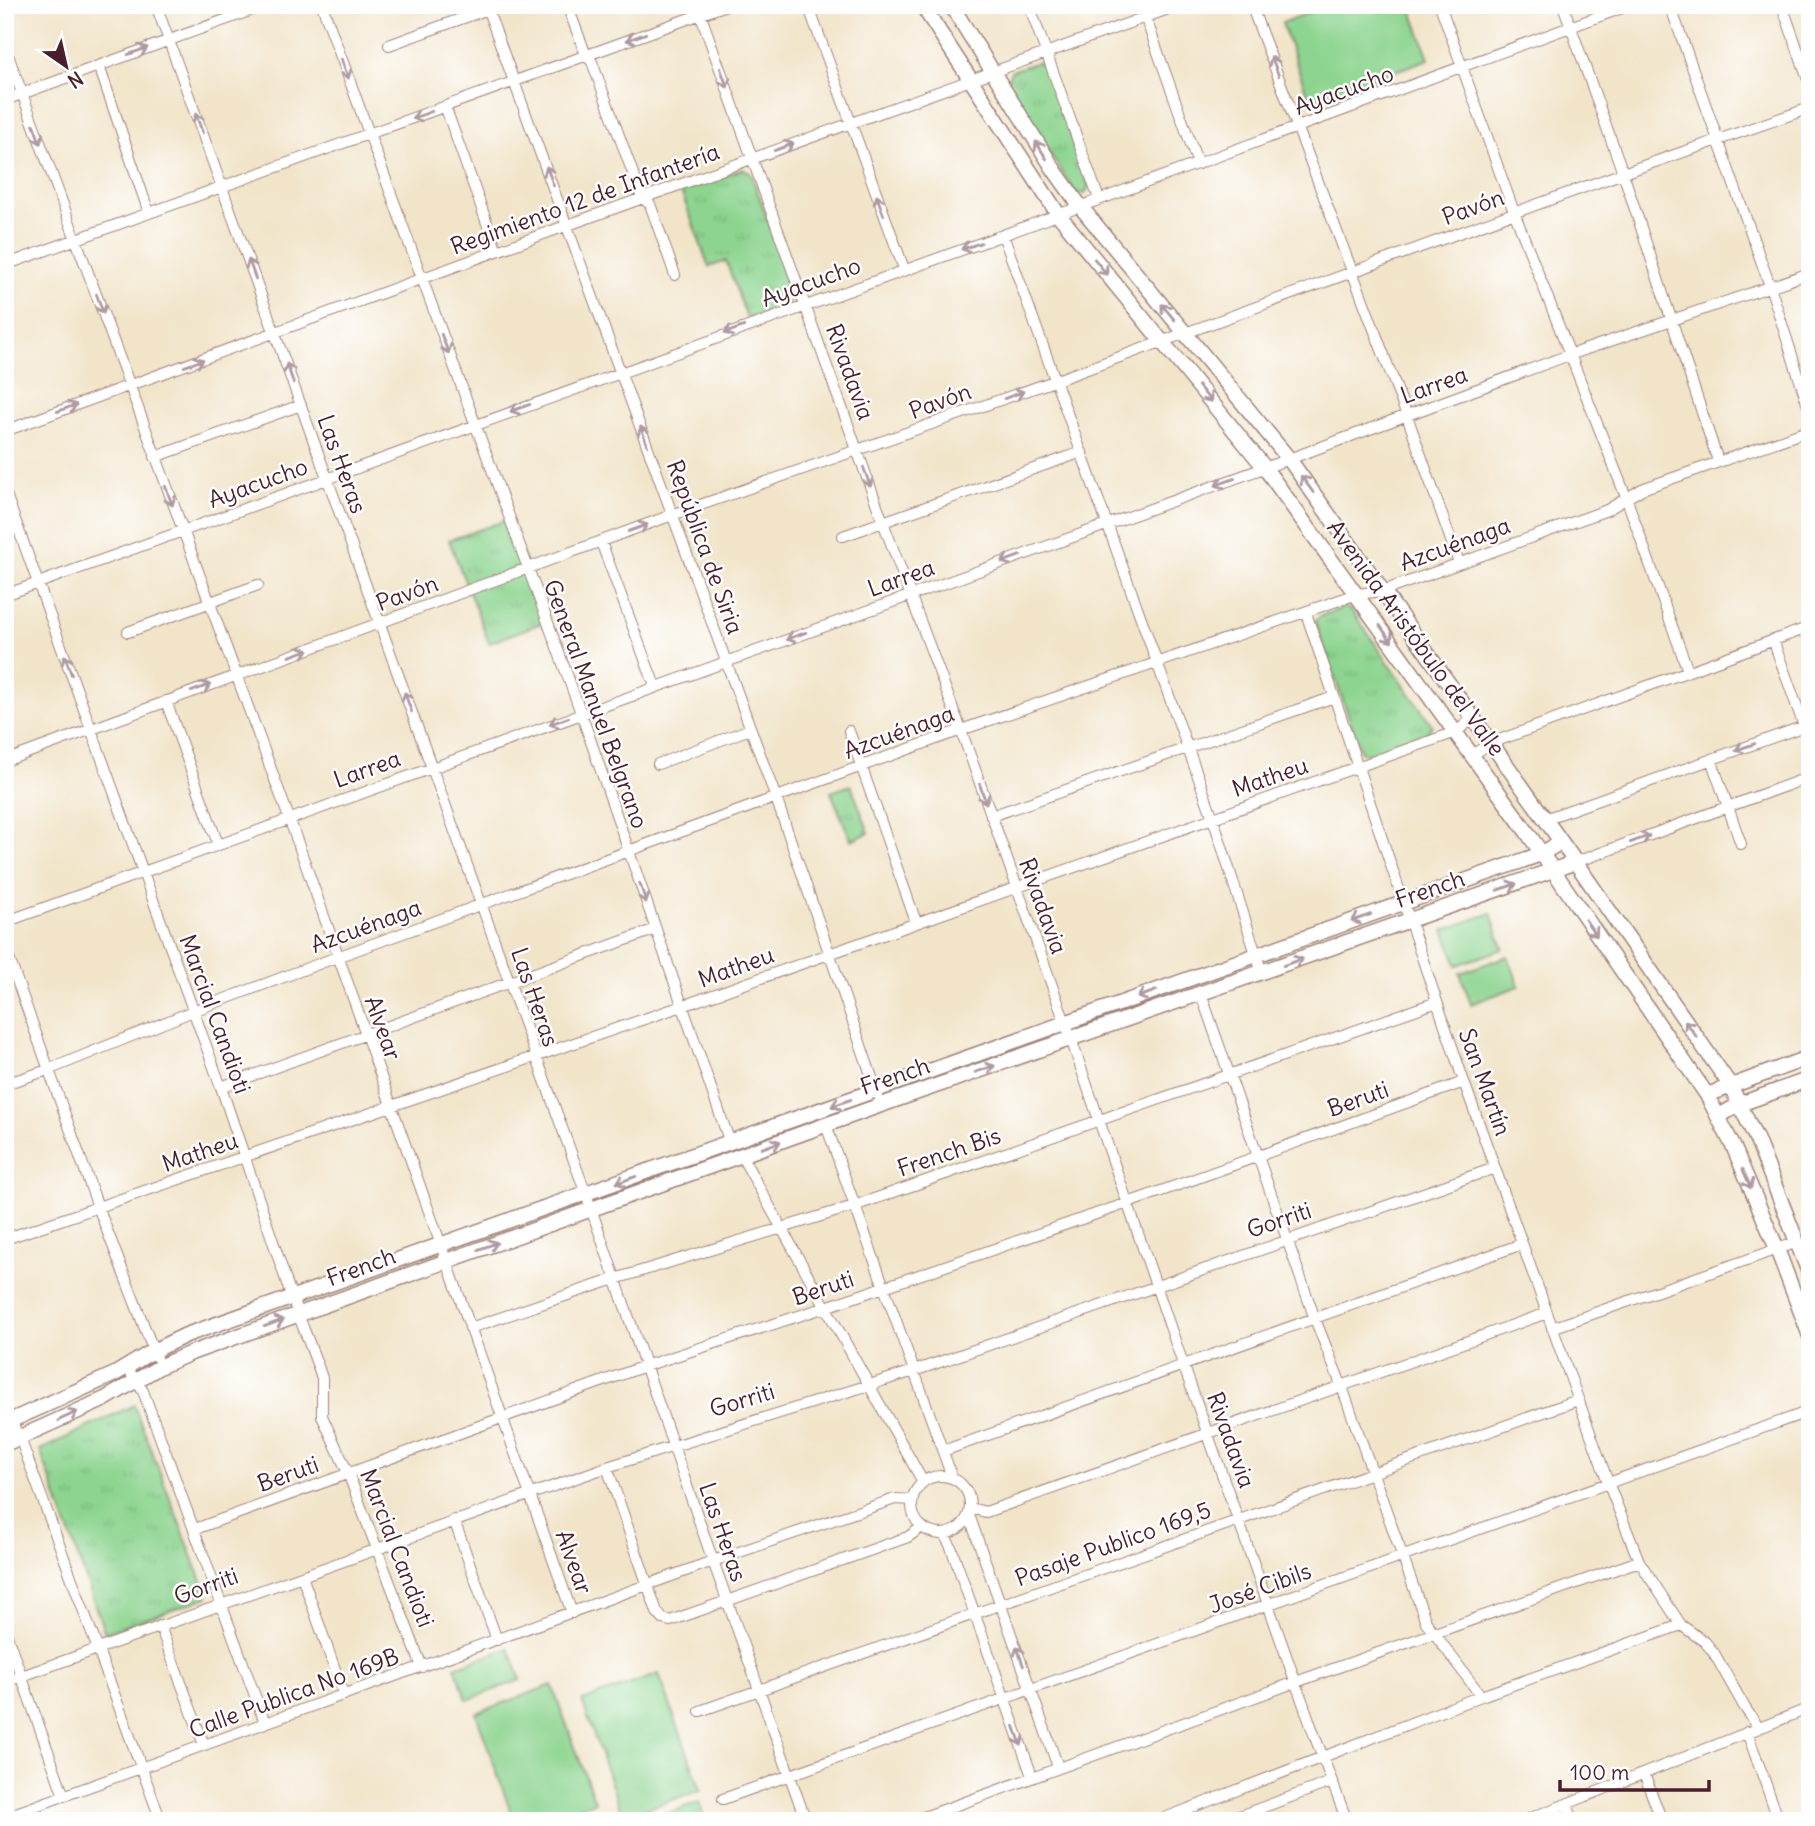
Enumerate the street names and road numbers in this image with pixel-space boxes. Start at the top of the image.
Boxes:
street label: Ayacucho [1290,58,1398,121]
street label: Regimiento 12 de Infantería [446,136,723,261]
street label: Pavón [1438,182,1508,231]
street label: Ayacucho [757,250,865,313]
street label: Rivadavia [820,320,881,424]
street label: Larrea [1396,359,1471,410]
street label: Pavón [905,376,975,425]
street label: Las Heras [311,411,374,517]
street label: Ayacucho [204,451,312,514]
street label: República de Siria [661,456,750,638]
street label: Azcuénaga [1396,510,1514,577]
street label: Avenida Aristóbulo del Valle [1321,514,1512,761]
street label: Larrea [863,552,938,603]
street label: Pavón [372,568,442,617]
street label: General Manuel Belgrano [538,575,655,832]
street label: Azcuénaga [840,698,958,765]
street label: Larrea [329,743,404,794]
street label: Matheu [1228,750,1312,803]
street label: Rivadavia [1013,854,1074,958]
street label: French [1391,863,1468,914]
street label: Azcuénaga [307,892,425,959]
street label: Marcial Candioti [173,930,258,1097]
street label: Matheu [694,939,778,994]
street label: Las Heras [505,943,566,1050]
street label: Alvear [359,992,409,1064]
street label: San Martín [1453,1024,1518,1139]
street label: French [856,1050,933,1101]
street label: Beruti [1323,1074,1392,1123]
street label: French Bis [893,1120,1004,1183]
street label: Matheu [158,1125,242,1178]
street label: Gorriti [1243,1195,1315,1244]
street label: French [322,1241,399,1292]
street label: Beruti [788,1264,857,1312]
street label: Gorriti [706,1376,778,1423]
street label: Rivadavia [1201,1388,1262,1492]
street label: Beruti [253,1449,322,1498]
street label: Marcial Candioti [354,1465,441,1631]
street label: Las Heras [693,1478,754,1585]
street label: Pasaje Publico 169,5 [1011,1495,1215,1592]
street label: Alvear [550,1526,600,1598]
street label: José Cibils [1205,1556,1315,1619]
street label: Gorriti [170,1561,242,1611]
street label: Calle Publica No 169B [185,1641,403,1744]

